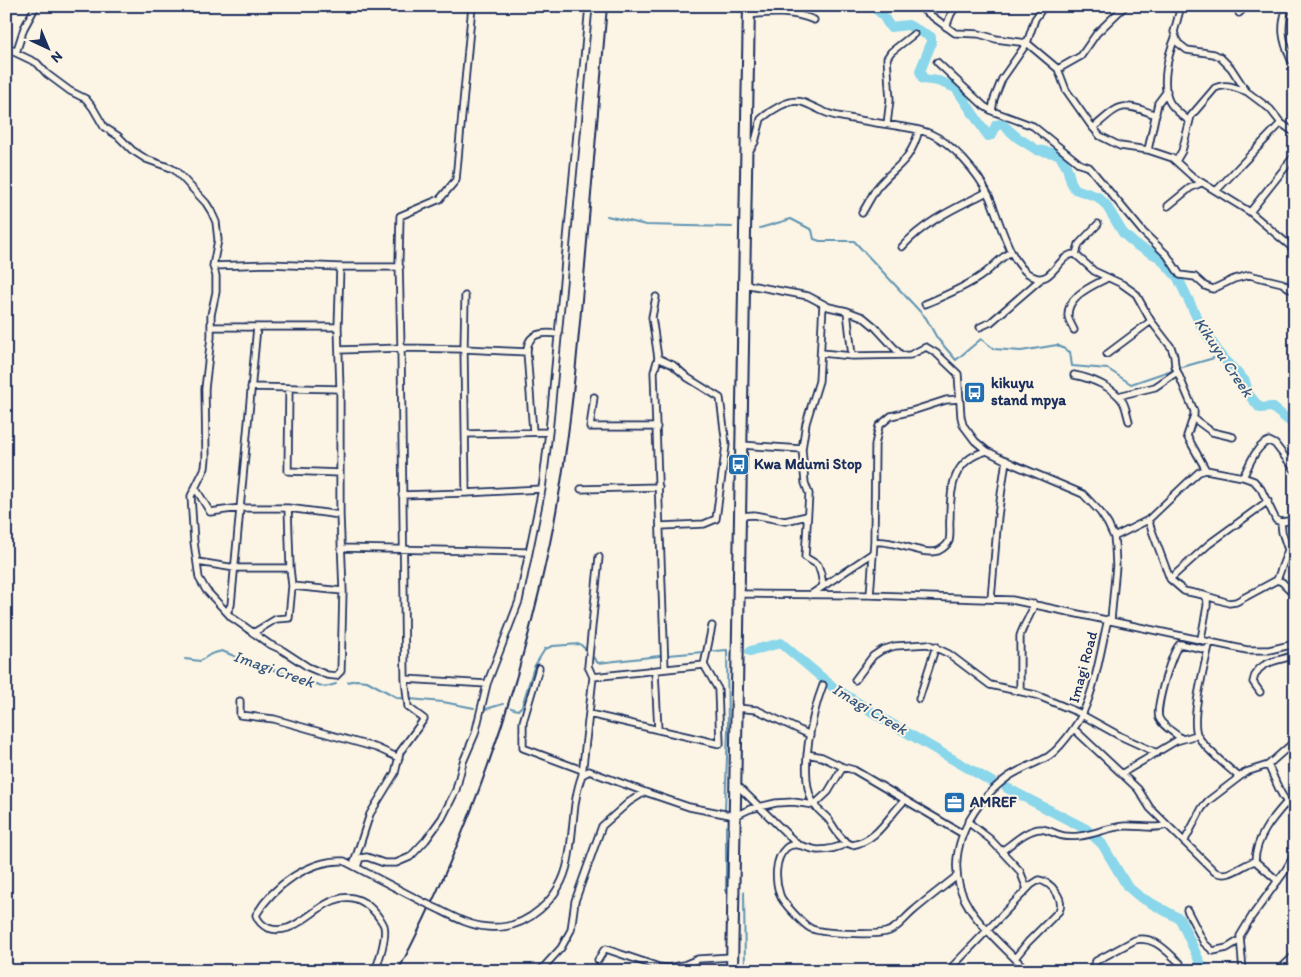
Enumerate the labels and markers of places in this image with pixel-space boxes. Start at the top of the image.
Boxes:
place label: kikuyu stand mpya [991,374,1066,410]
bus stop icon: kikuyu stand mpya [963,380,987,404]
bus stop icon: Kwa Mdumi Stop [726,452,750,476]
place label: Kwa Mdumi Stop [754,455,863,474]
office icon: AMREF [942,790,966,814]
place label: AMREF [969,793,1017,811]

